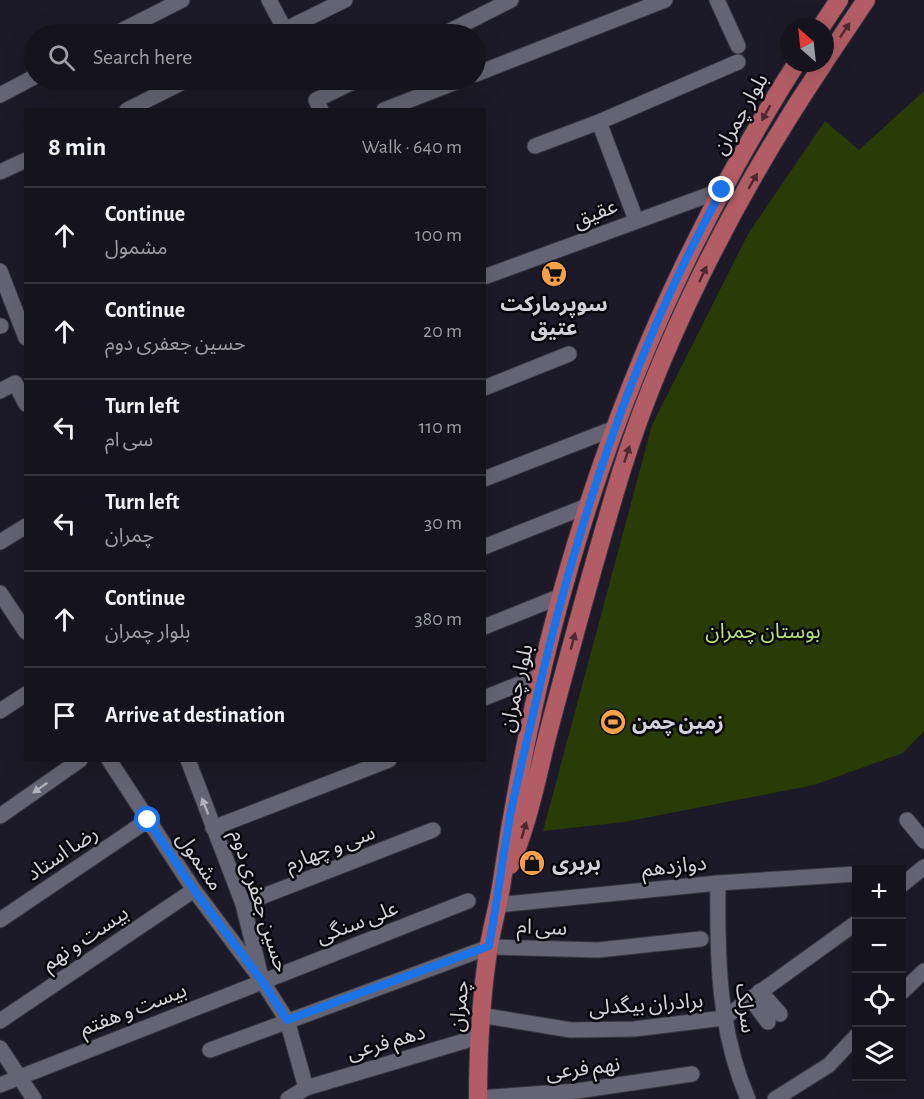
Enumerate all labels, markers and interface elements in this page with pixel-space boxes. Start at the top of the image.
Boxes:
north arrow [780,18,834,72]
one-way arrow [839,23,851,39]
search box [24,24,486,90]
icon: search [45,41,78,74]
text: Search here [93,46,192,68]
street label: بلوار چمران [709,70,774,159]
one-way arrow [761,104,771,121]
text: 8 min [48,134,106,160]
text: Walk · 640 m [362,137,462,157]
one-way arrow [748,173,759,189]
route end [708,176,734,202]
street label: عقیق [570,195,621,233]
text: Continue [105,203,185,225]
icon: ahead [48,219,81,252]
text: 100 m [415,225,462,245]
text: مشمول [105,238,167,258]
supermarket icon: سوپرمارکت عتیق [539,259,569,289]
one-way arrow [699,265,708,283]
place label: سوپرمارکت عتیق [500,294,608,341]
text: Continue [105,299,185,321]
icon: ahead [48,315,81,348]
text: 20 m [423,321,462,341]
text: حسین جعفری دوم [105,334,246,354]
text: Turn left [105,395,179,417]
icon: left [48,411,81,444]
text: 110 m [418,417,462,437]
text: سی ام [105,430,153,450]
one-way arrow [623,445,633,463]
text: Turn left [105,491,179,513]
icon: left [48,507,81,540]
text: 30 m [424,513,462,533]
text: چمران [105,526,154,546]
text: Continue [105,587,185,609]
icon: ahead [48,603,81,636]
text: 380 m [414,609,462,629]
park label: بوستان چمران [705,621,821,644]
text: بلوار چمران [105,622,190,642]
one-way arrow [569,632,579,650]
street label: بلوار چمران [496,642,539,735]
icon: arrive [48,699,81,732]
text: Arrive at destination [105,704,285,726]
sports icon: زمین چمن [598,707,628,737]
place label: زمین چمن [632,712,724,736]
one-way arrow [32,782,48,793]
one-way arrow [200,797,209,815]
route start [134,806,160,832]
one-way arrow [520,821,529,839]
street label: رضا استاد [23,822,102,886]
street label: سی و چهارم [282,822,380,880]
street label: مشمول [172,828,227,895]
street label: حسین جعفری دوم [222,828,292,976]
shop icon: بربری [517,848,547,878]
place label: بربری [552,853,601,875]
street label: دوازدهم [640,853,708,884]
map controls [852,865,906,1081]
button: + [852,865,906,919]
street label: علی سنگی [313,896,401,949]
street label: بیست و نهم [38,902,134,978]
street label: سی ام [516,916,568,944]
button: − [852,919,906,973]
button: locate [852,973,906,1027]
street label: بیست و هفتم [77,979,191,1043]
street label: چمران [446,979,475,1033]
street label: سرلک [731,982,759,1034]
street label: برادران بیگدلی [588,989,704,1020]
street label: دهم فرعی [345,1021,429,1068]
button: layers [852,1027,906,1081]
street label: نهم فرعی [545,1054,622,1087]

